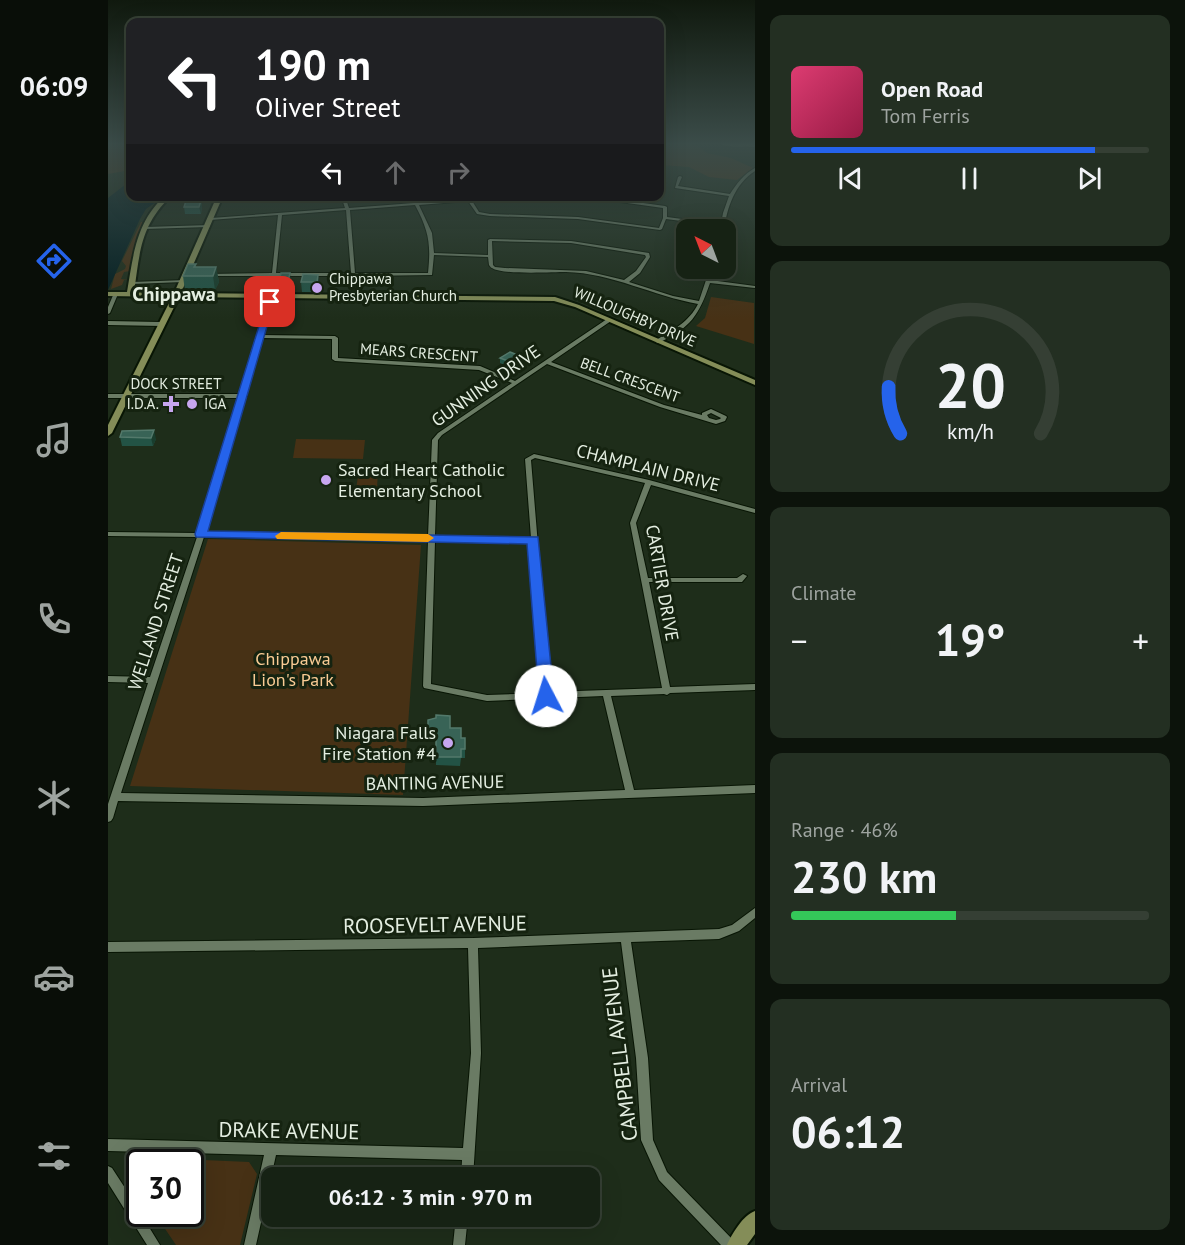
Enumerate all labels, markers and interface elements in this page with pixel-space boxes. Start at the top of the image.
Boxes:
text: 190 m [255,37,371,92]
icon: left [156,42,234,120]
text: 06:09 [20,69,88,103]
text: Open Road [881,75,983,103]
text: Oliver Street [255,90,400,124]
text: Tom Ferris [881,103,970,129]
icon: left [316,156,349,189]
icon: ahead [379,156,412,189]
icon: right [442,156,475,189]
icon: previous [834,162,867,195]
icon: pause [953,162,986,195]
icon: next [1073,162,1106,195]
north arrow [676,219,736,279]
map controls [676,219,736,279]
icon: directions [33,240,75,282]
place label: Chippawa Presbyterian Church [329,269,457,305]
pin [244,276,295,327]
district label: Chippawa [132,281,216,307]
marker: Chippawa Presbyterian Church [310,281,324,295]
street label: WILLOUGHBY DRIVE [571,282,699,351]
icon: arrive [253,285,286,318]
street label: MEARS CRESCENT [359,339,479,366]
street label: GUNNING DRIVE [427,340,545,432]
text: 20 [935,344,1005,425]
street label: BELL CRESCENT [578,353,683,407]
street label: DOCK STREET [131,374,222,393]
place label: I.D.A. [126,394,159,413]
place label: IGA [204,394,227,413]
marker: I.D.A. [164,397,178,411]
marker: IGA [185,397,199,411]
text: km/h [946,417,993,445]
icon: music [33,419,75,461]
street label: CHAMPLAIN DRIVE [574,439,722,496]
place label: Sacred Heart Catholic Elementary School [338,458,505,502]
marker: Sacred Heart Catholic Elementary School [319,473,333,487]
street label: CARTIER DRIVE [641,523,684,643]
street label: WELLAND STREET [123,551,188,693]
text: Climate [791,580,857,606]
icon: phone [33,598,75,640]
text: 19° [935,610,1005,668]
text: − [791,619,808,662]
text: + [1132,619,1149,662]
park label: Chippawa Lion's Park [252,647,334,691]
position arrow [514,664,578,728]
place label: Niagara Falls Fire Station #4 [322,721,436,765]
marker: Niagara Falls Fire Station #4 [441,736,455,750]
street label: BANTING AVENUE [365,770,505,795]
icon: climate [33,777,75,819]
text: Range · 46% [791,817,898,843]
text: 230 km [791,847,937,905]
street label: ROOSEVELT AVENUE [343,909,527,940]
icon: car [33,956,75,998]
street label: CAMPBELL AVENUE [595,966,644,1143]
text: Arrival [791,1072,847,1098]
text: 06:12 [791,1102,905,1160]
street label: DRAKE AVENUE [218,1116,360,1145]
icon: filters [33,1135,75,1177]
speed limit sign: 30 [126,1149,204,1227]
text: 06:12 · 3 min · 970 m [329,1183,532,1211]

